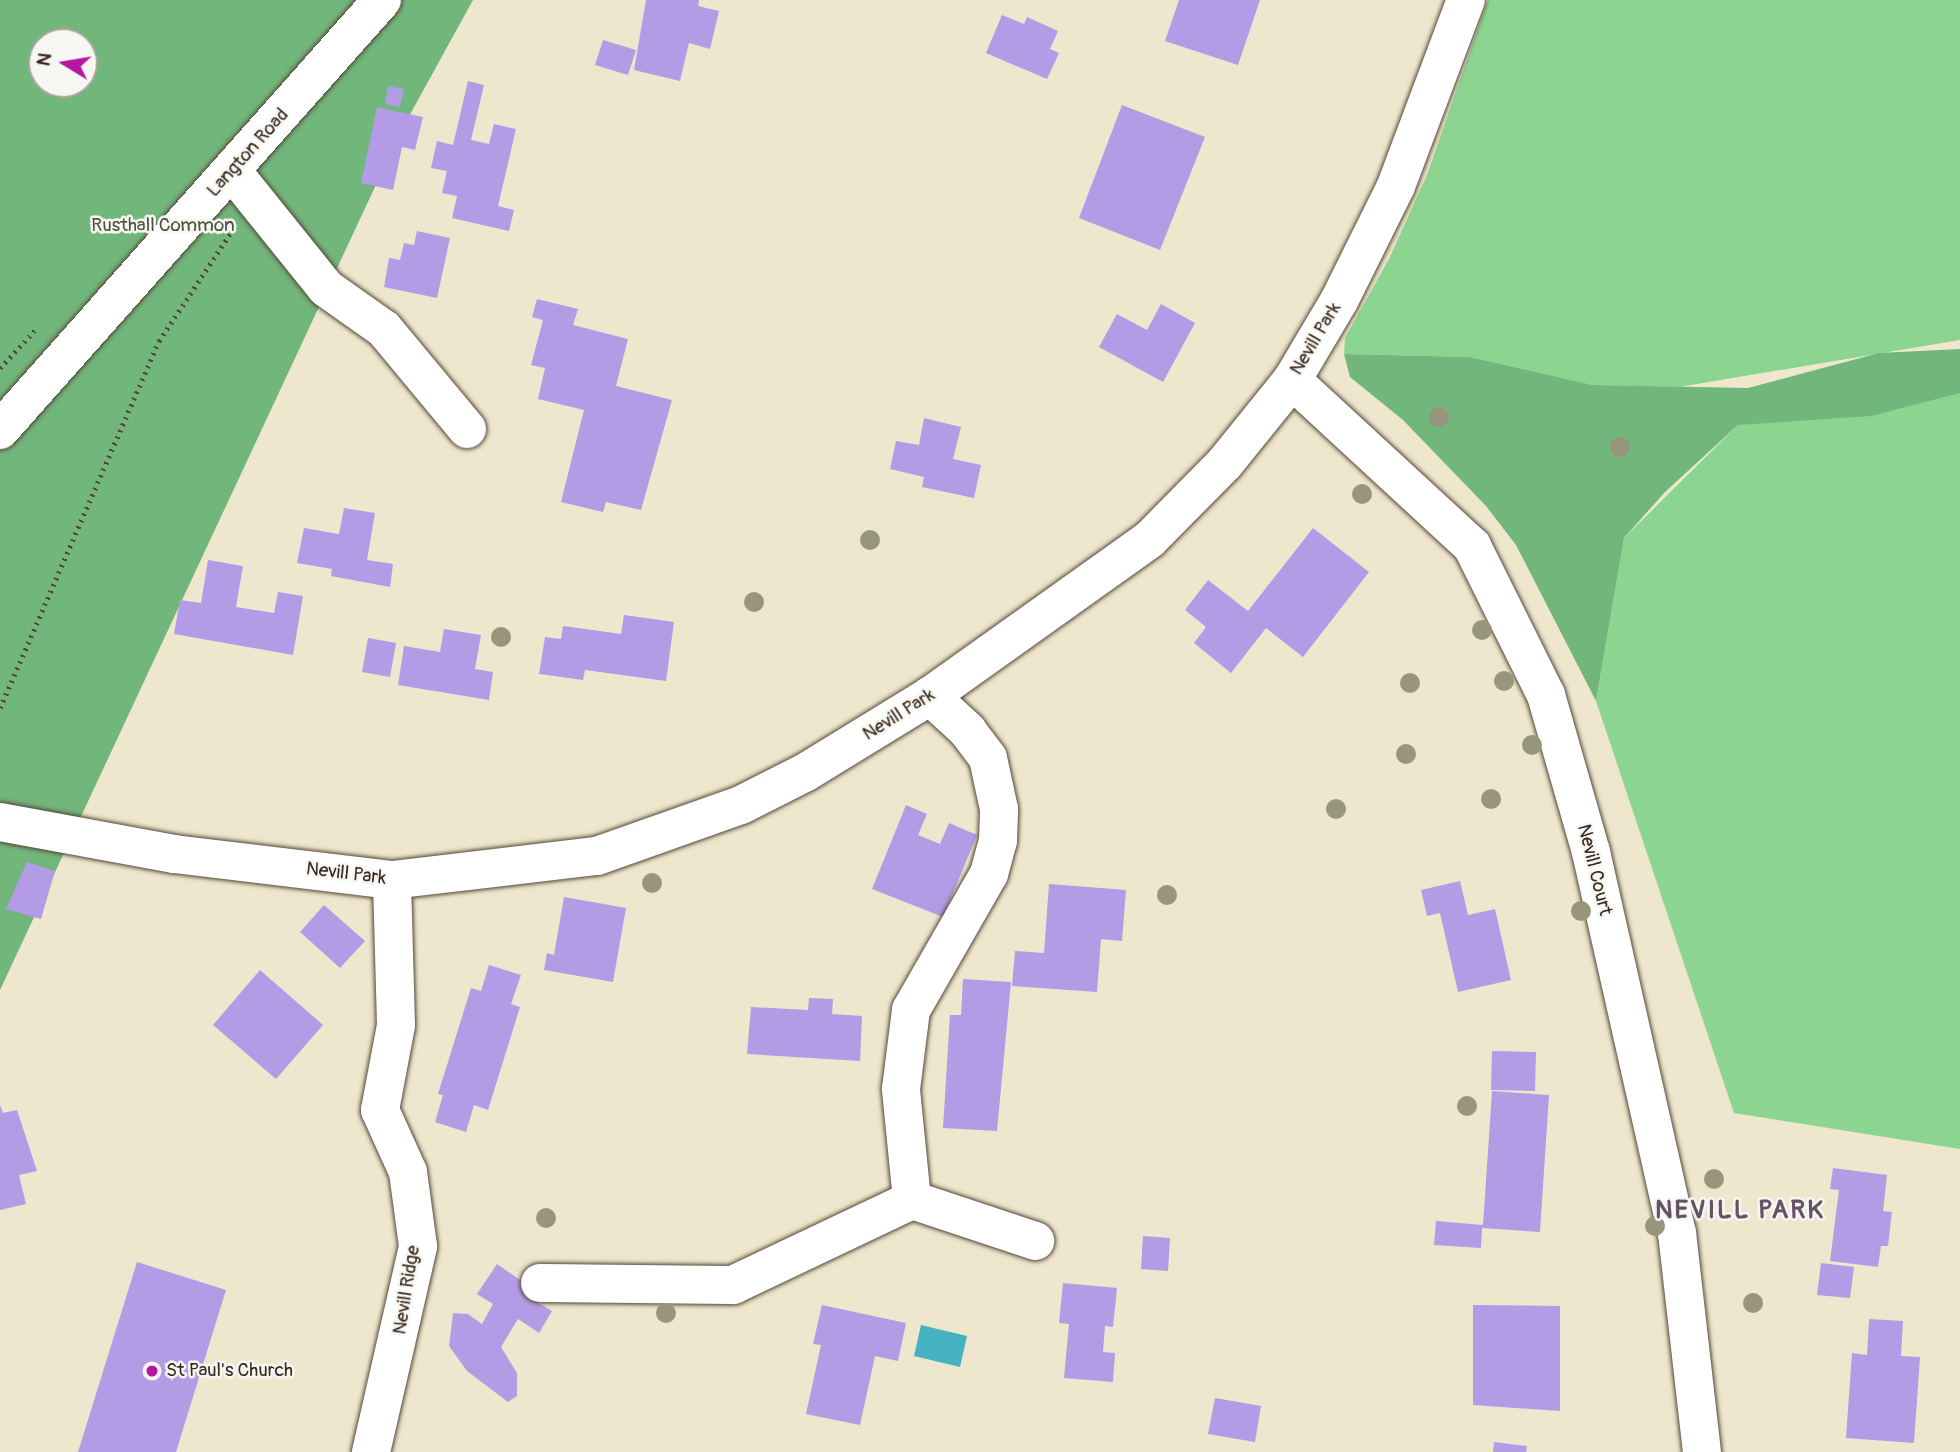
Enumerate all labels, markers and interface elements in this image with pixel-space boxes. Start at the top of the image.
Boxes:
north arrow [28,28,98,98]
text: N [31,51,57,68]
street label: Langton Road [202,104,294,202]
park label: Rusthall Common [91,215,235,237]
street label: Nevill Park [1285,299,1347,379]
street label: Nevill Park [859,684,939,746]
street label: Nevill Court [1572,822,1616,918]
street label: Nevill Park [305,858,387,890]
district label: NEVILL PARK [1656,1195,1824,1227]
street label: Nevill Ridge [389,1244,425,1336]
place label: St Paul's Church [166,1360,293,1382]
marker: St Paul's Church [144,1363,160,1379]

